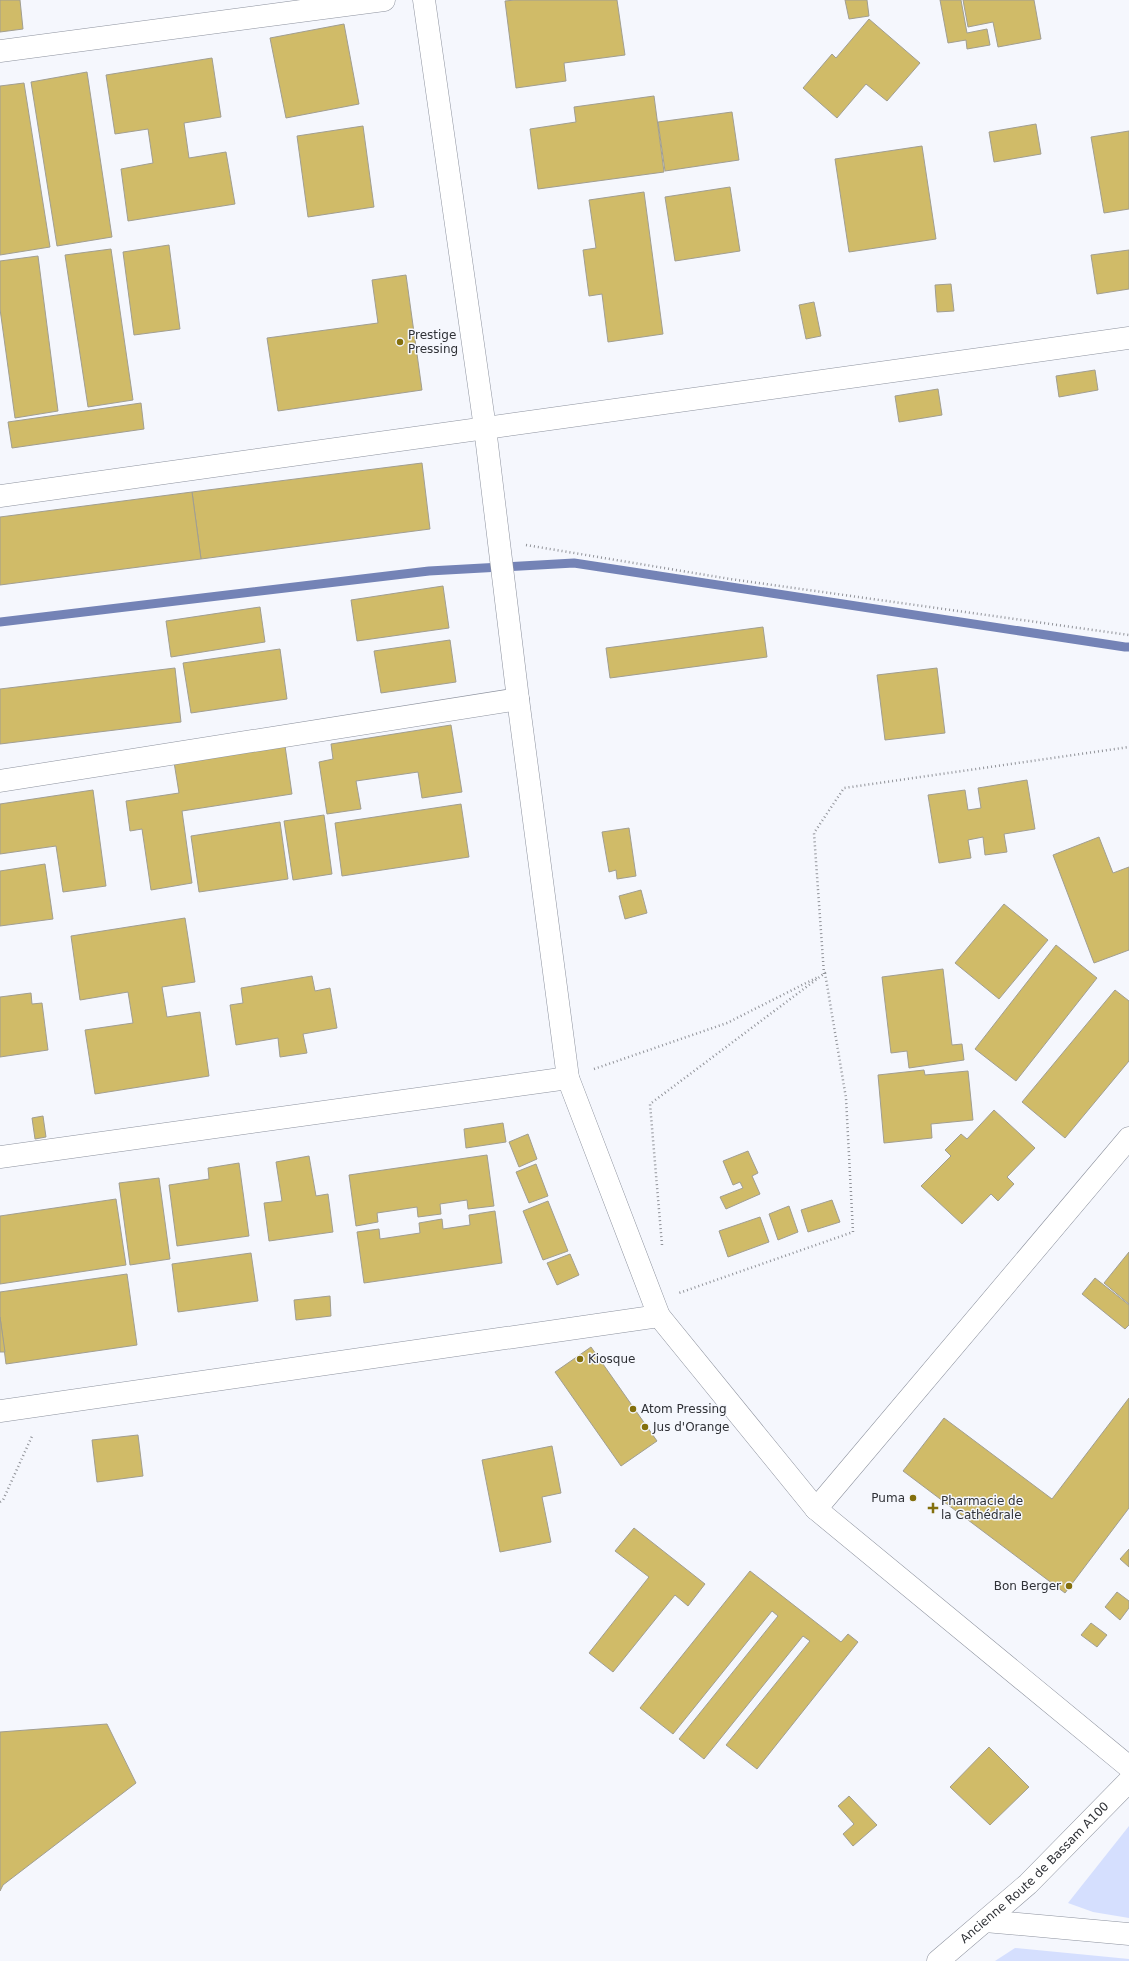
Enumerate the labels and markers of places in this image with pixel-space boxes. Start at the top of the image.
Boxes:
place label: Prestige Pressing [408,328,458,356]
marker: Prestige Pressing [395,337,405,347]
place label: Kiosque [588,1352,635,1366]
marker: Kiosque [575,1354,585,1364]
place label: Atom Pressing [641,1402,727,1416]
marker: Atom Pressing [628,1404,638,1414]
place label: Jus d'Orange [652,1420,729,1434]
marker: Jus d'Orange [640,1422,650,1432]
place label: Puma [871,1491,905,1505]
marker: Puma [908,1493,918,1503]
place label: Pharmacie de la Cathédrale [941,1494,1023,1522]
marker: Pharmacie de la Cathédrale [928,1503,938,1513]
place label: Bon Berger [994,1579,1061,1593]
marker: Bon Berger [1064,1581,1074,1591]

